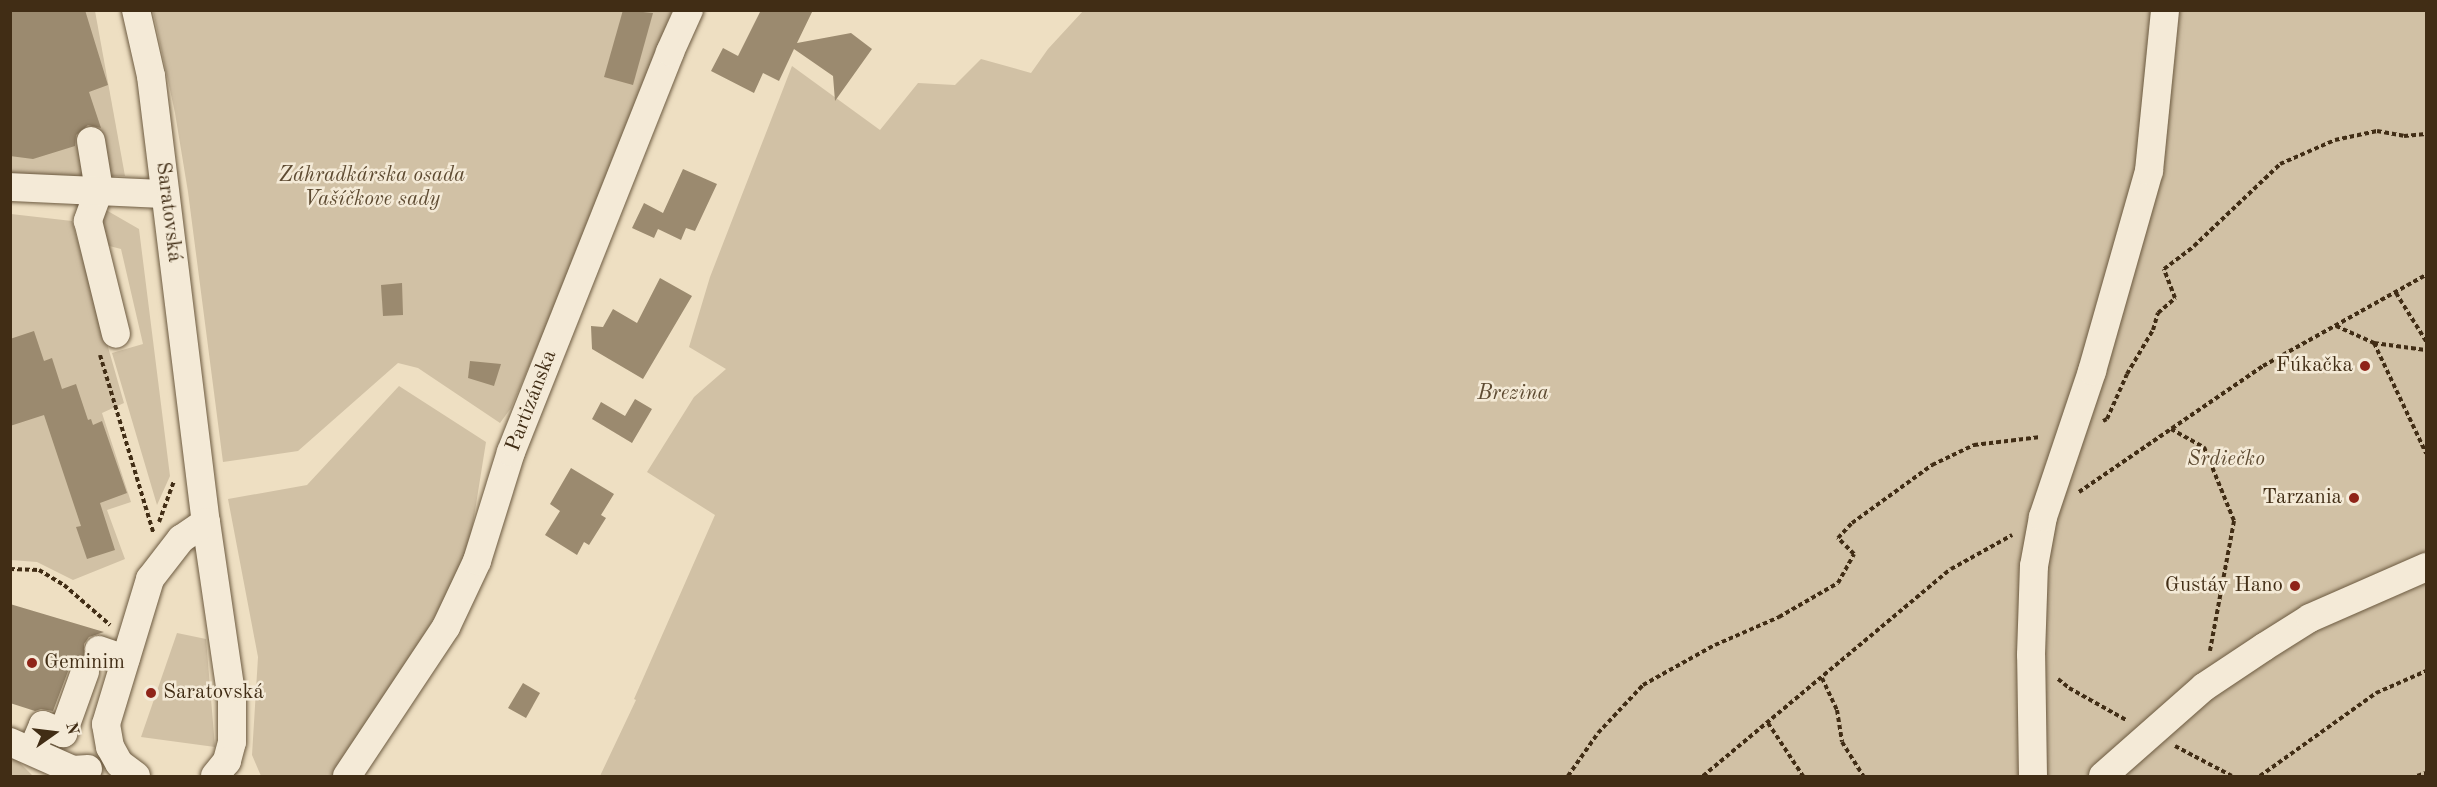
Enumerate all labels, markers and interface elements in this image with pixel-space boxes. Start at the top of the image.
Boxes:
street label: Saratovská [149,160,187,264]
park label: Záhradkárska osada Vašíčkove sady [279,163,465,213]
street label: Partizánska [501,347,563,455]
place label: Fúkačka [2276,353,2353,379]
marker: Fúkačka [2358,359,2372,373]
park label: Brezina [1477,381,1549,407]
park label: Srdiečko [2187,447,2265,473]
place label: Tarzania [2262,485,2342,511]
marker: Tarzania [2347,491,2361,505]
place label: Gustáv Hano [2165,573,2283,599]
marker: Gustáv Hano [2288,579,2302,593]
place label: Geminim [44,650,125,676]
marker: Geminim [25,656,39,670]
place label: Saratovská [163,680,264,706]
marker: Saratovská [144,686,158,700]
north arrow [24,703,84,763]
text: N [62,721,81,737]

